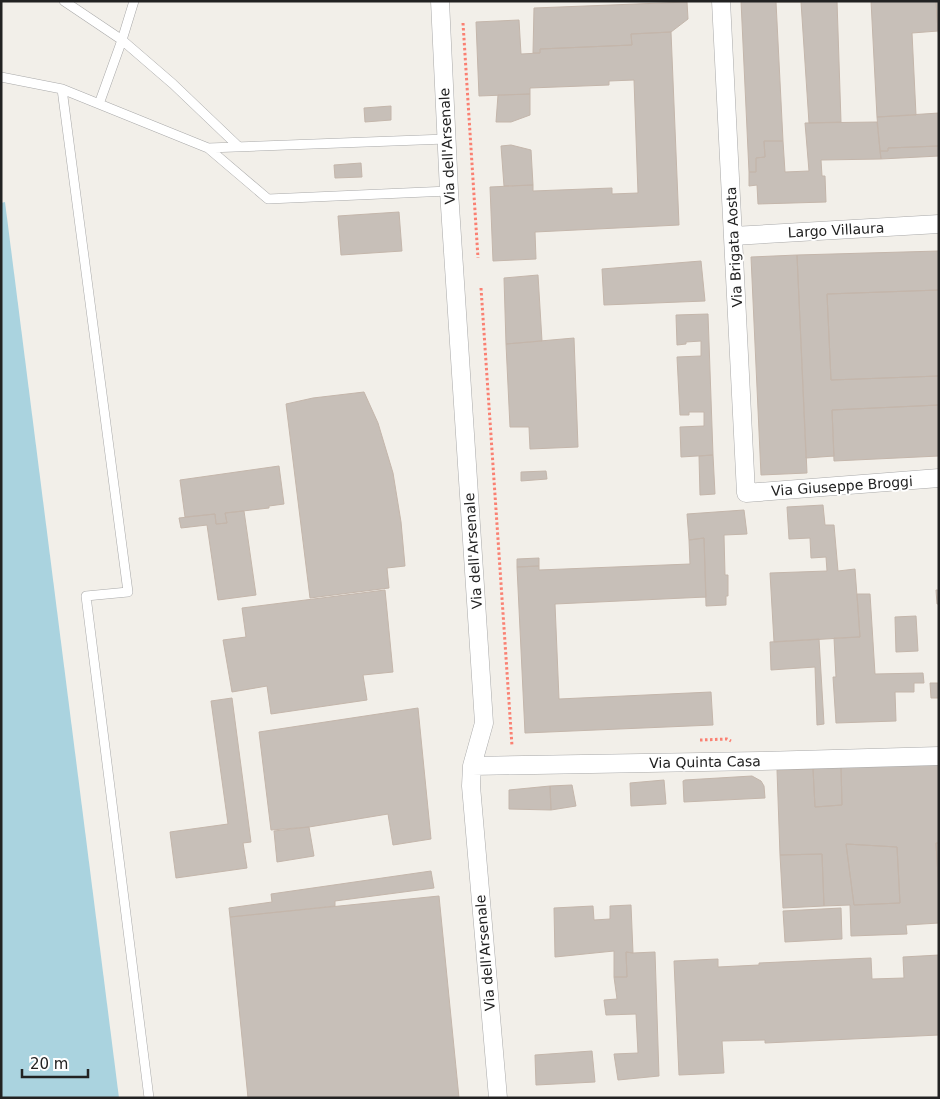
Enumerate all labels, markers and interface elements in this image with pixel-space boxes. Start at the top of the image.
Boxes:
street label: Via dell'Arsenale [436,87,458,205]
street label: Via Brigata Aosta [723,186,745,308]
street label: Largo Villaura [787,219,885,241]
street label: Via Giuseppe Broggi [771,473,913,499]
street label: Via dell'Arsenale [461,492,485,610]
street label: Via Quinta Casa [649,753,761,771]
street label: Via dell'Arsenale [472,894,498,1012]
scale bar [22,1046,89,1078]
text: 20 m [30,1055,68,1073]

